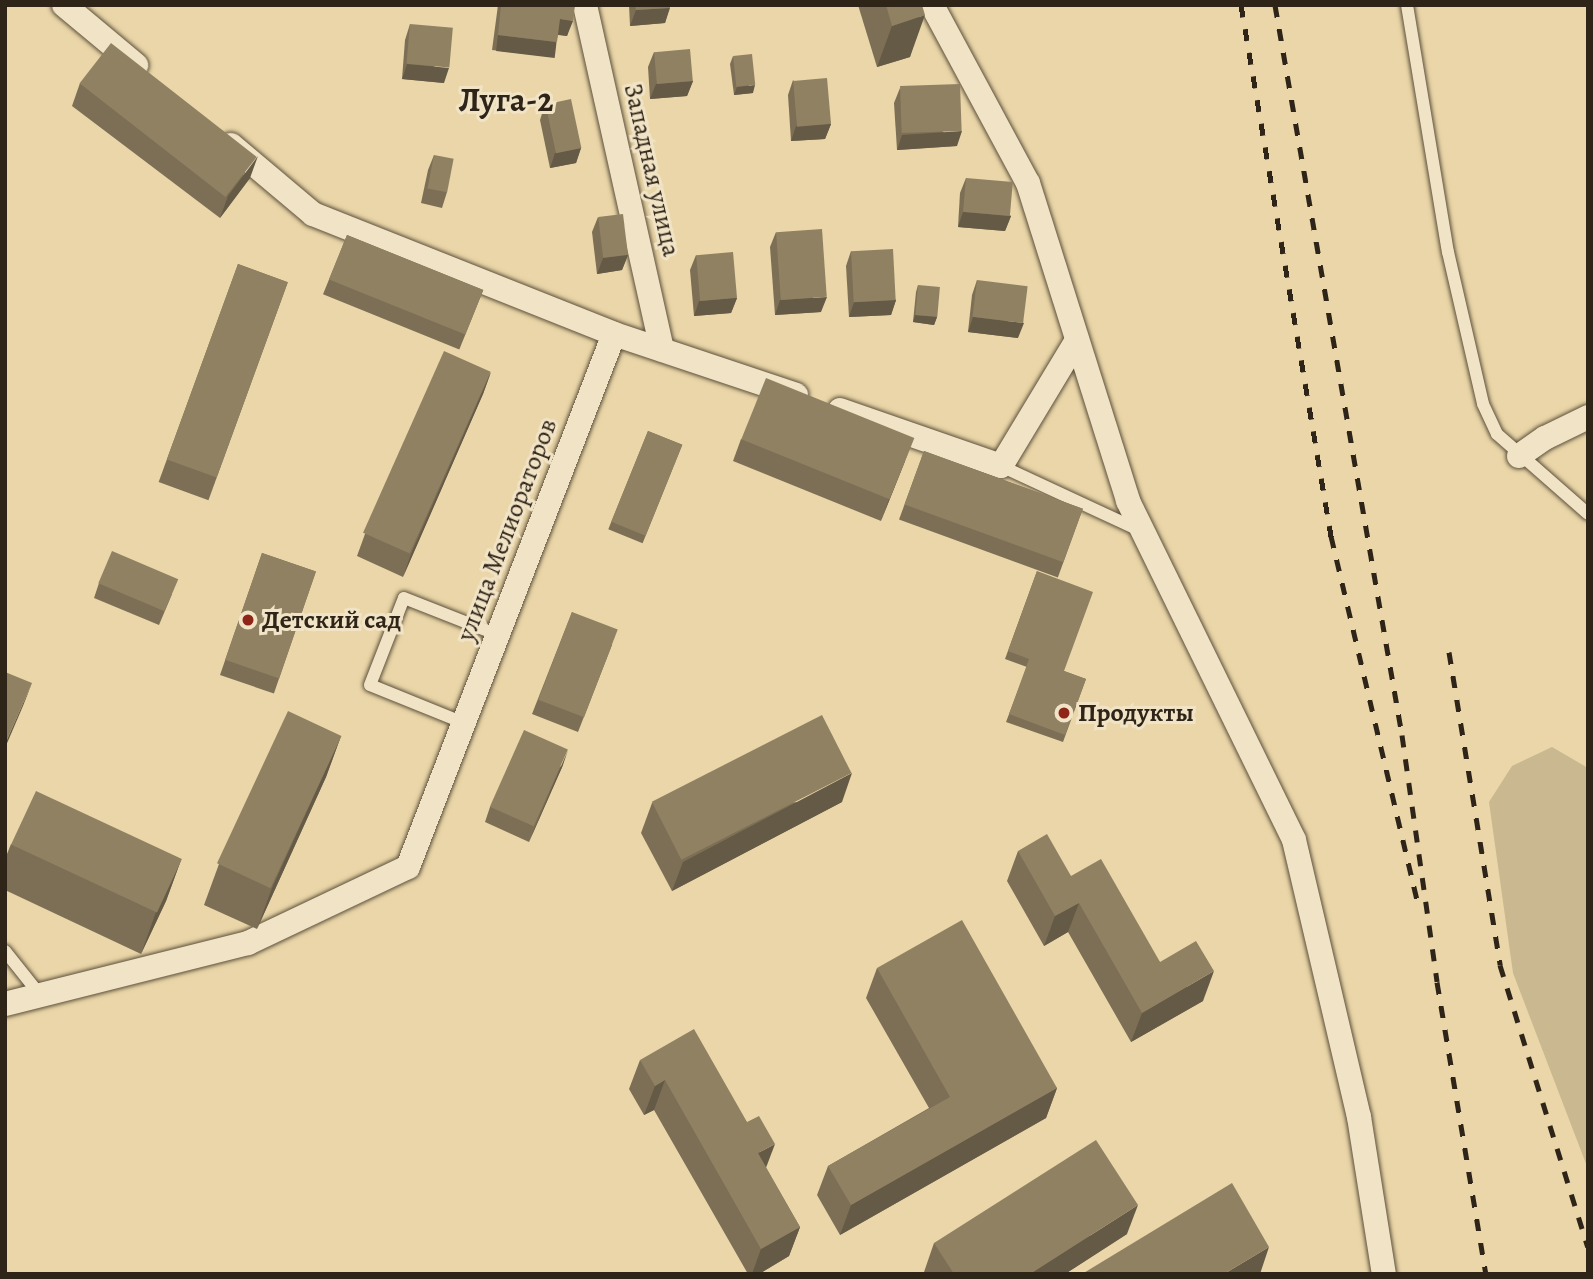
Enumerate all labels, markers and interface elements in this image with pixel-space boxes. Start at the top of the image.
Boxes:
district label: Луга-2 [459,80,553,120]
street label: Западная улица [617,81,687,259]
street label: улица Мелиораторов [450,414,564,646]
place label: Детский сад [262,604,401,636]
marker: Детский сад [240,612,256,628]
place label: Продукты [1078,697,1194,729]
marker: Продукты [1056,705,1072,721]

